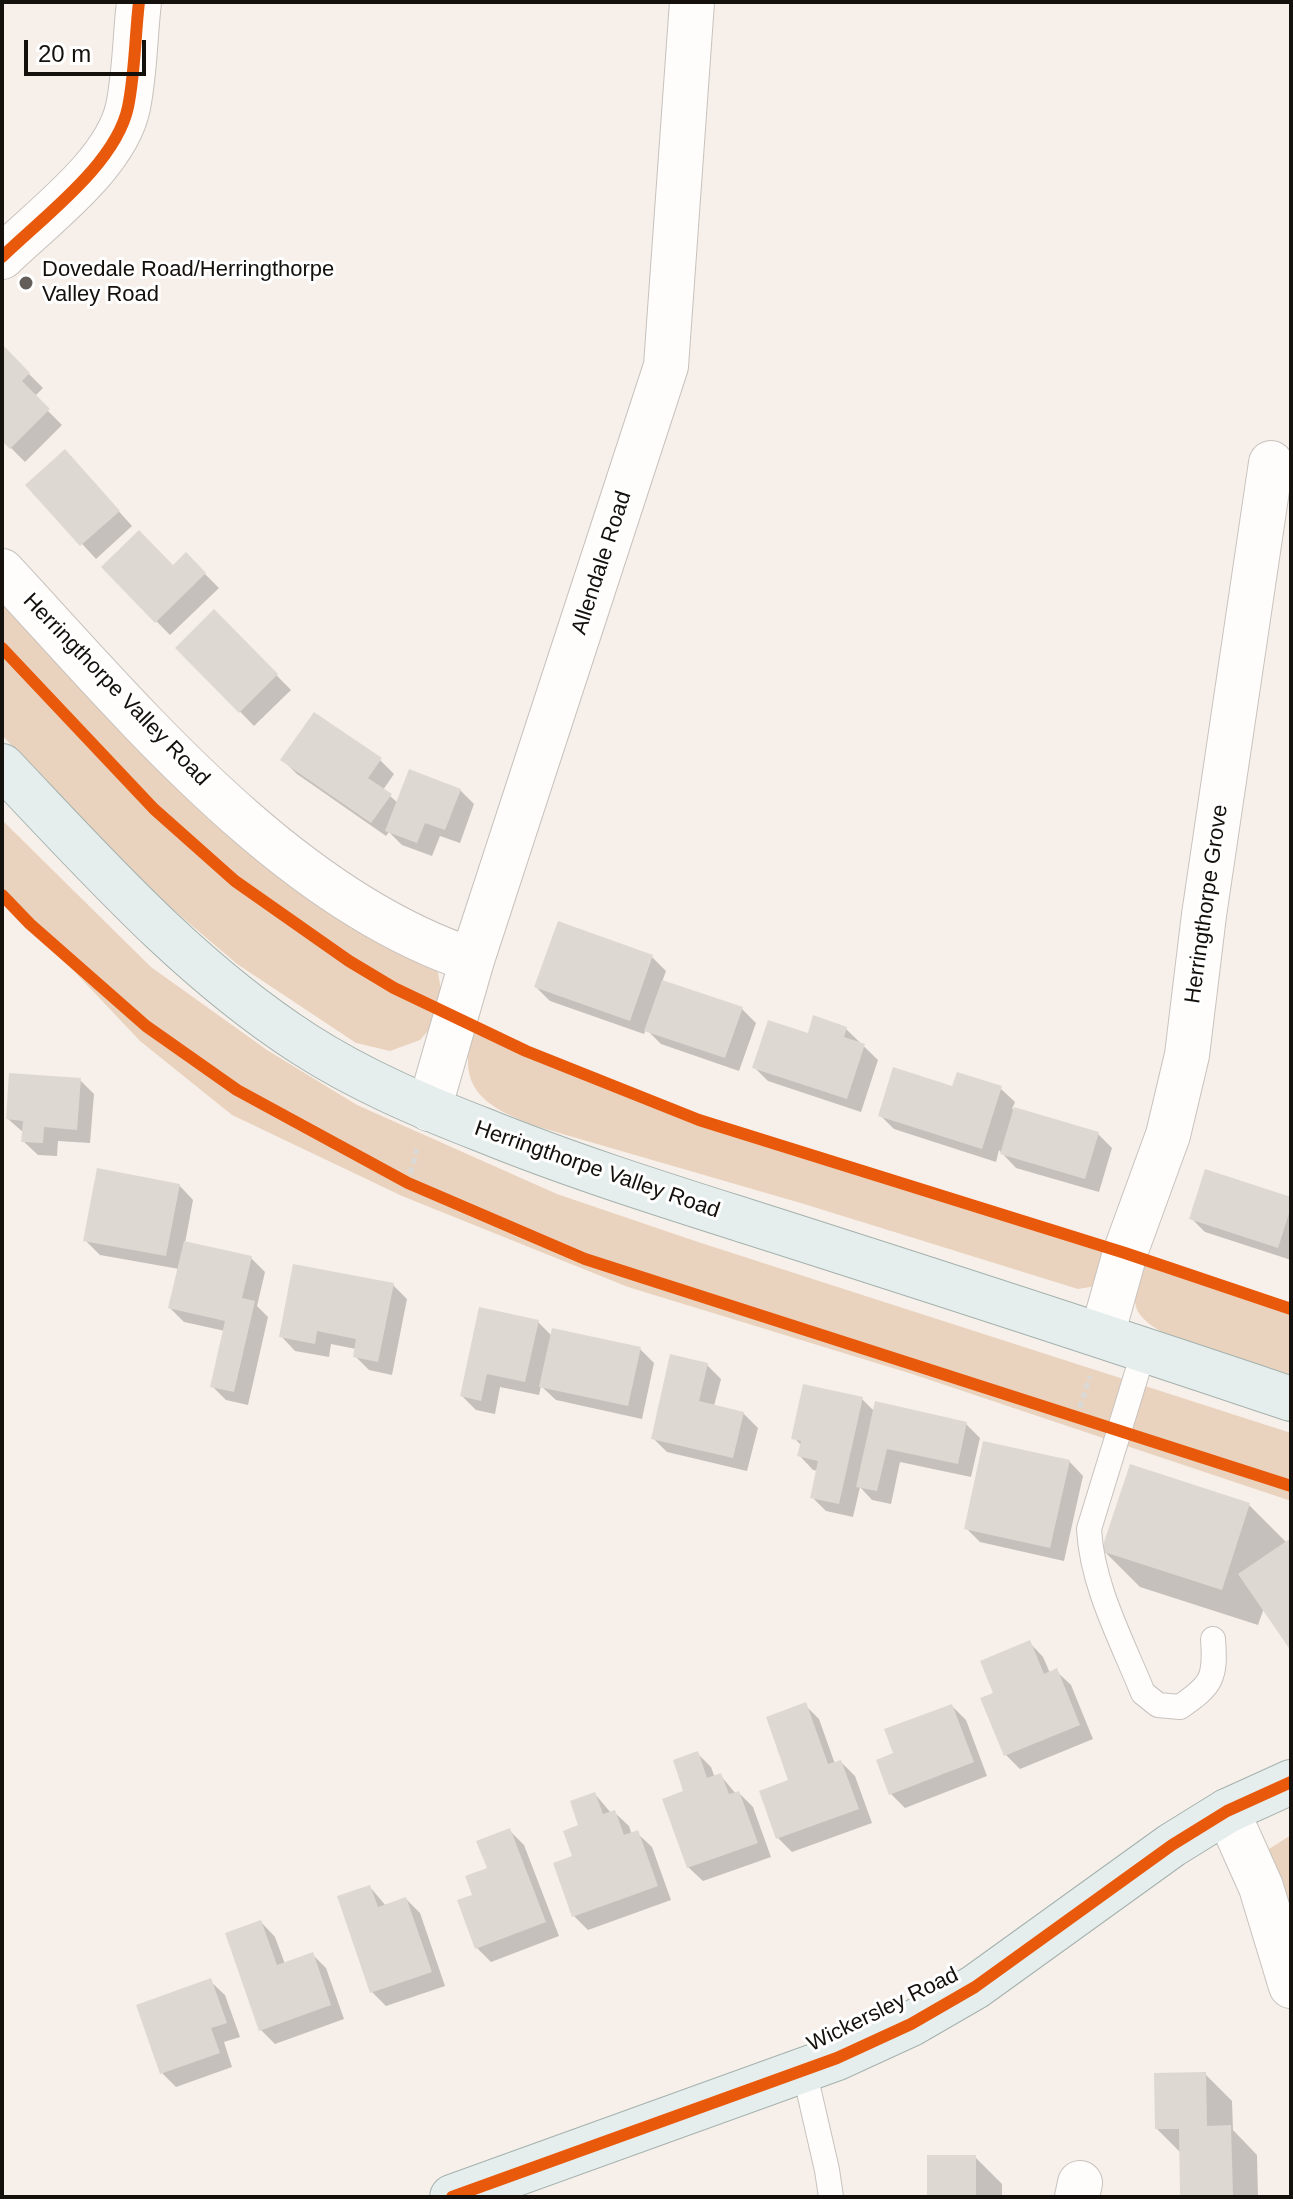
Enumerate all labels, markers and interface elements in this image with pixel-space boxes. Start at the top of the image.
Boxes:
scale bar [28,24,150,74]
text: 20 m [38,40,91,67]
place label: Dovedale Road/Herringthorpe Valley Road [42,257,334,308]
marker: Dovedale Road/Herringthorpe Valley Road [17,274,35,292]
street label: Allendale Road [566,488,638,638]
street label: Herringthorpe Valley Road [17,588,215,792]
street label: Herringthorpe Grove [1180,803,1234,1005]
street label: Herringthorpe Valley Road [471,1116,723,1224]
street label: Wickersley Road [803,1962,963,2058]

